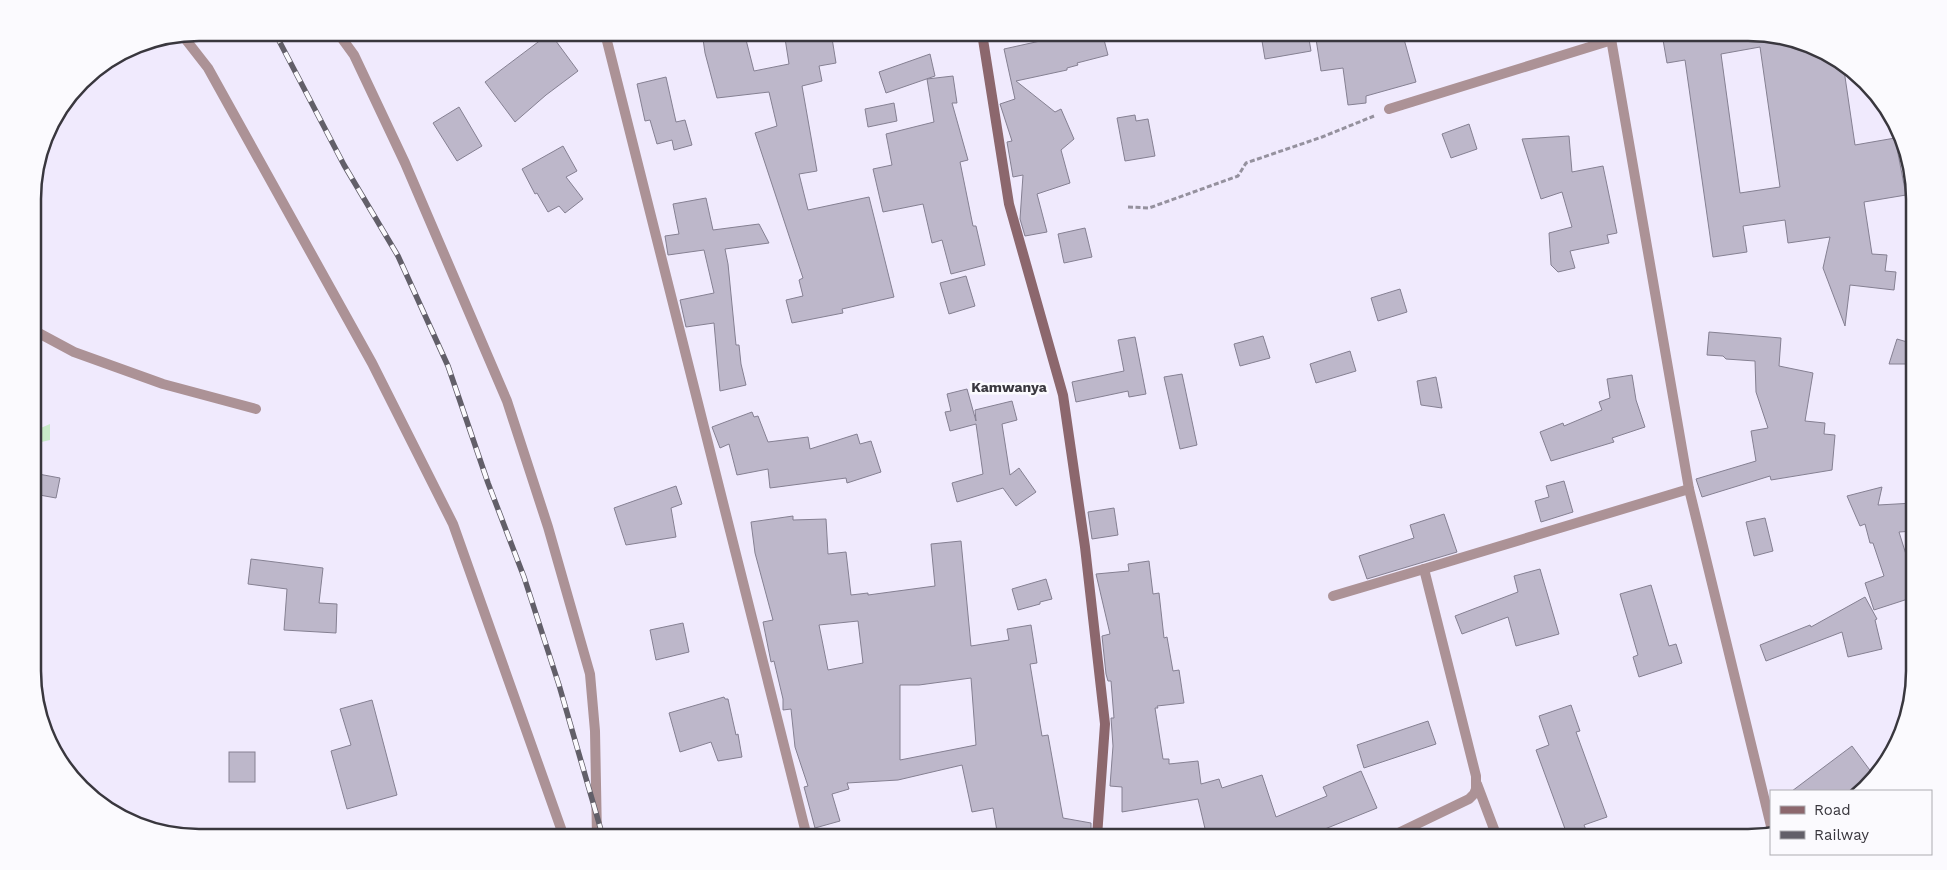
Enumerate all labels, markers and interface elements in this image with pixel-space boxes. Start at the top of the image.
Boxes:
district label: Kamwanya [971,379,1048,395]
legend [1770,790,1932,855]
text: Road [1814,801,1851,819]
text: Railway [1814,826,1869,844]

